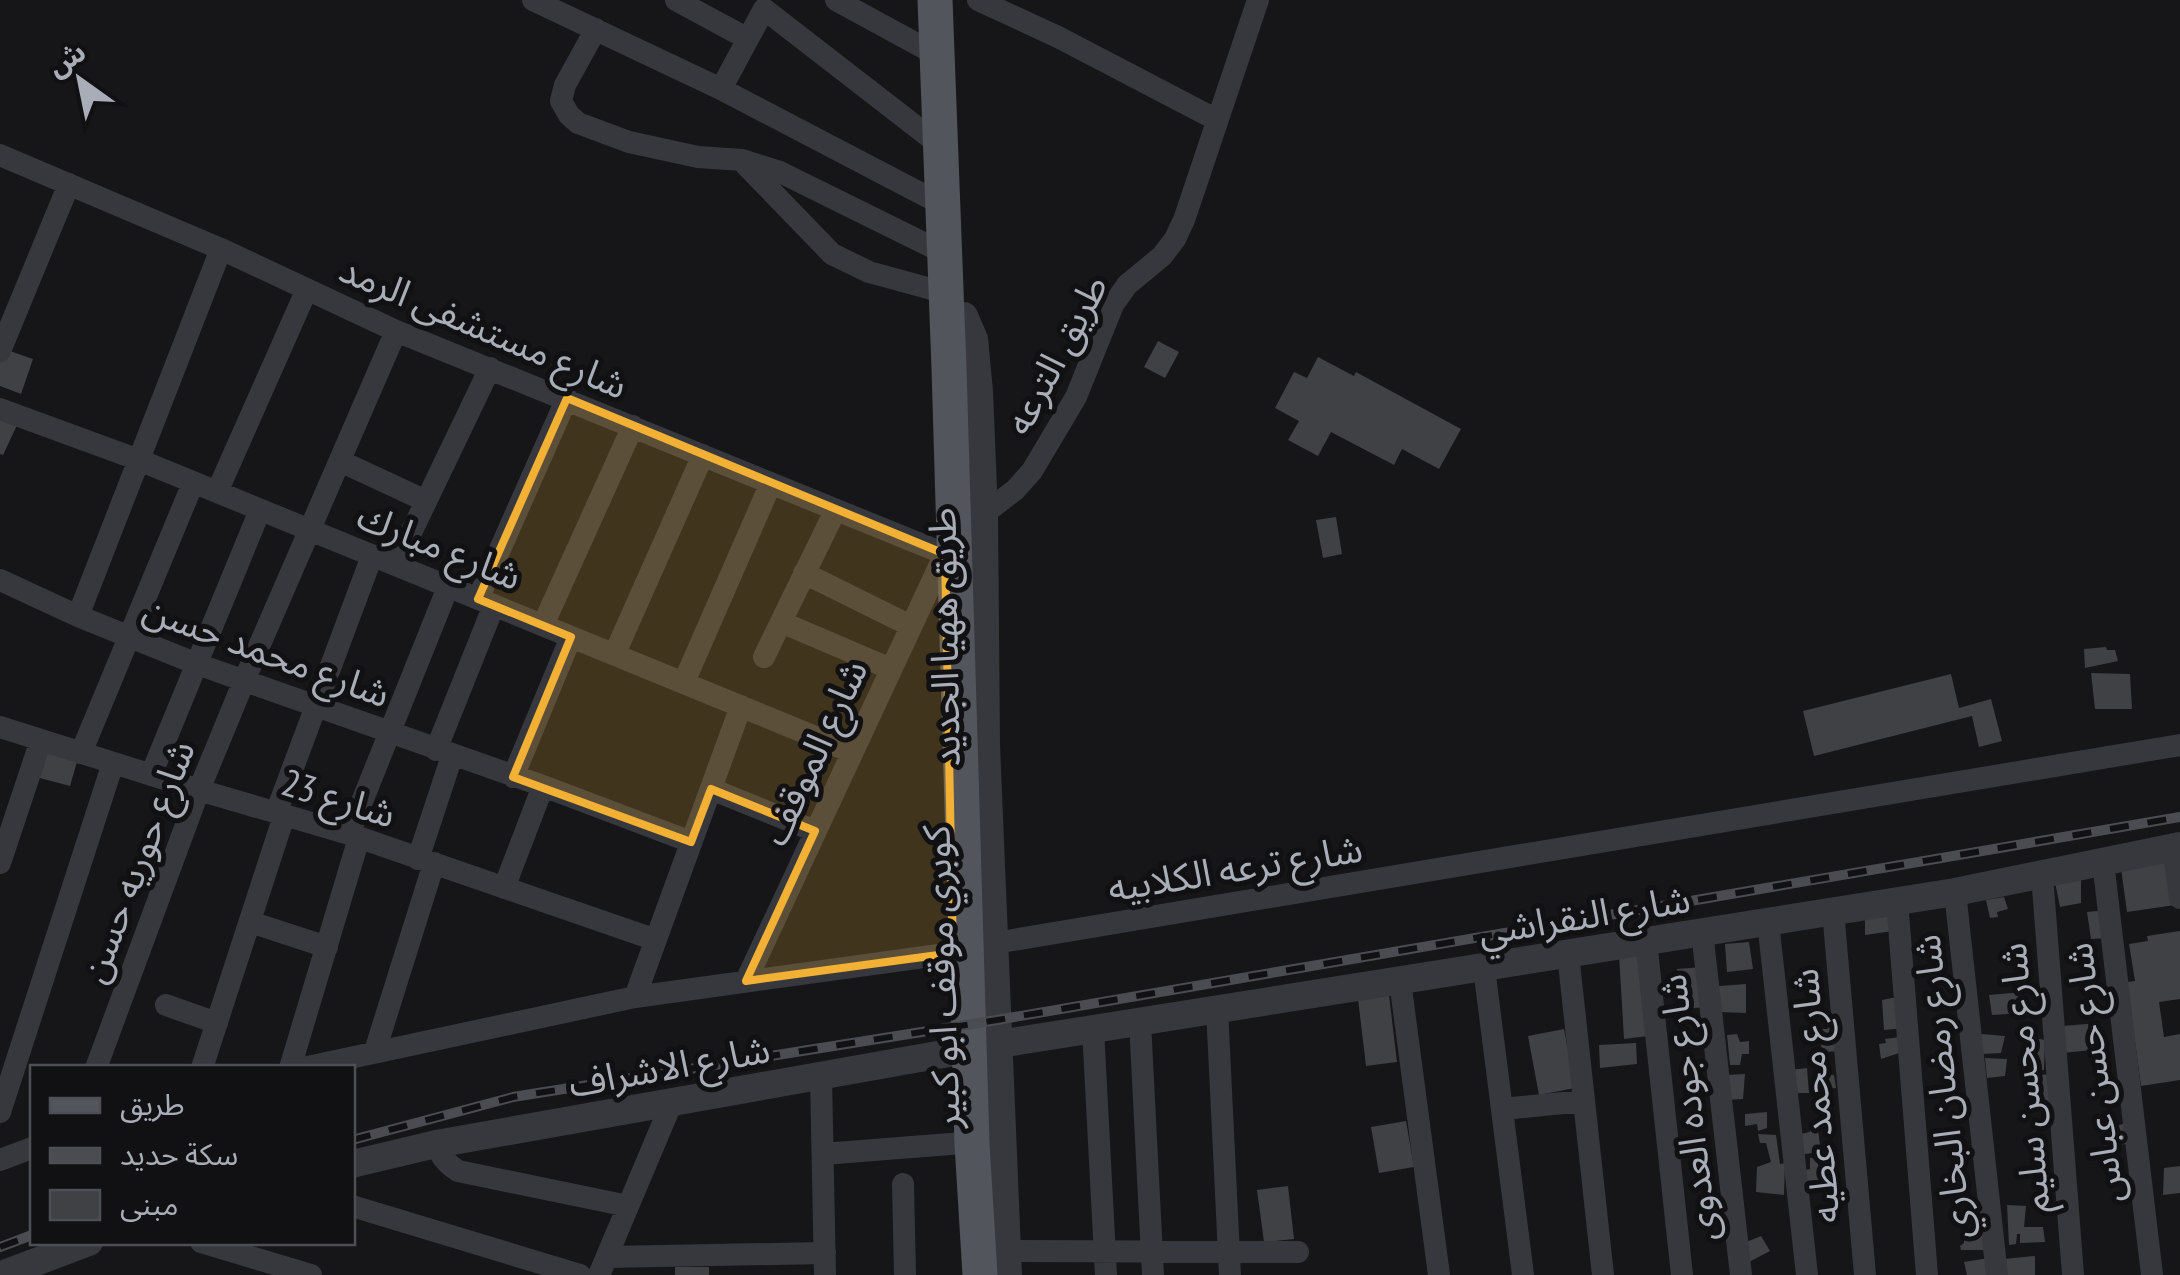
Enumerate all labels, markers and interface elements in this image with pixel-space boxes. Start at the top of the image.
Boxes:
north arrow [30,30,130,130]
text: ش [40,33,92,85]
street label: شارع مستشفى الرمد [331,243,635,413]
street label: طريق الترعه [992,265,1118,443]
street label: شارع مبارك [349,490,529,605]
street label: طريق ههيا الجديد [916,507,971,767]
street label: شارع محمد حسن [135,583,397,722]
street label: شارع الموقف [749,651,882,855]
street label: شارع حوريه حسن [67,733,209,991]
street label: شارع 23 [275,757,402,842]
street label: كوبري موقف ابو كبير [910,823,976,1131]
street label: شارع ترعه الكلابيه [1104,823,1367,916]
street label: شارع النقراشي [1475,873,1694,961]
street label: شارع رمضان البخاري [1901,932,1987,1242]
street label: شارع محسن سليم [1987,940,2065,1215]
street label: شارع حسن عباس [2053,940,2138,1206]
street label: شارع محمد عطيه [1778,966,1855,1225]
street label: شارع جوده العدوى [1646,971,1733,1244]
street label: شارع الاشراف [565,1023,774,1112]
legend [30,1065,355,1245]
text: طريق [120,1084,185,1123]
text: سكة حديد [120,1134,238,1173]
text: مبنى [120,1184,178,1223]

